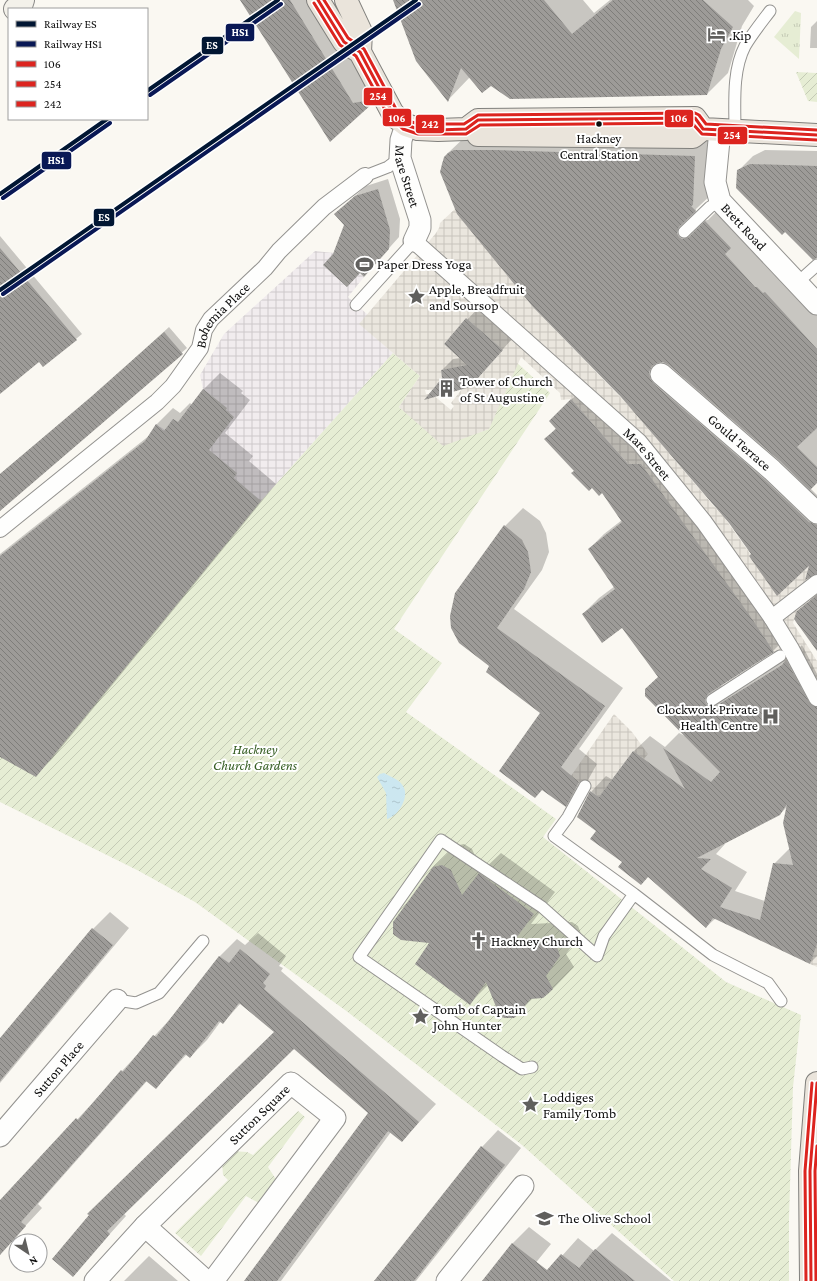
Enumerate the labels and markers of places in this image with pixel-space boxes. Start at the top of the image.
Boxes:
hotel icon: .Kip [706,25,726,45]
place label: .Kip [729,27,751,43]
marker: Hackney Central Station [594,119,604,129]
place label: Hackney Central Station [560,131,638,162]
sports icon: Paper Dress Yoga [354,254,374,274]
place label: Paper Dress Yoga [377,256,472,272]
place label: Apple, Breadfruit and Soursop [429,281,525,313]
place icon: Apple, Breadfruit and Soursop [406,287,426,307]
place label: Tower of Church of St Augustine [460,373,553,405]
building icon: Tower of Church of St Augustine [437,379,457,399]
place label: Clockwork Private Health Centre [656,701,758,733]
hospital icon: Clockwork Private Health Centre [761,707,781,727]
church icon: Hackney Church [468,931,488,951]
place label: Hackney Church [491,933,583,949]
place label: Tomb of Captain John Hunter [431,1001,527,1033]
place icon: Tomb of Captain John Hunter [410,1007,430,1027]
place label: Loddiges Family Tomb [543,1089,616,1121]
place icon: Loddiges Family Tomb [520,1095,540,1115]
school or university icon: The Olive School [535,1208,555,1228]
place label: The Olive School [558,1210,651,1226]

